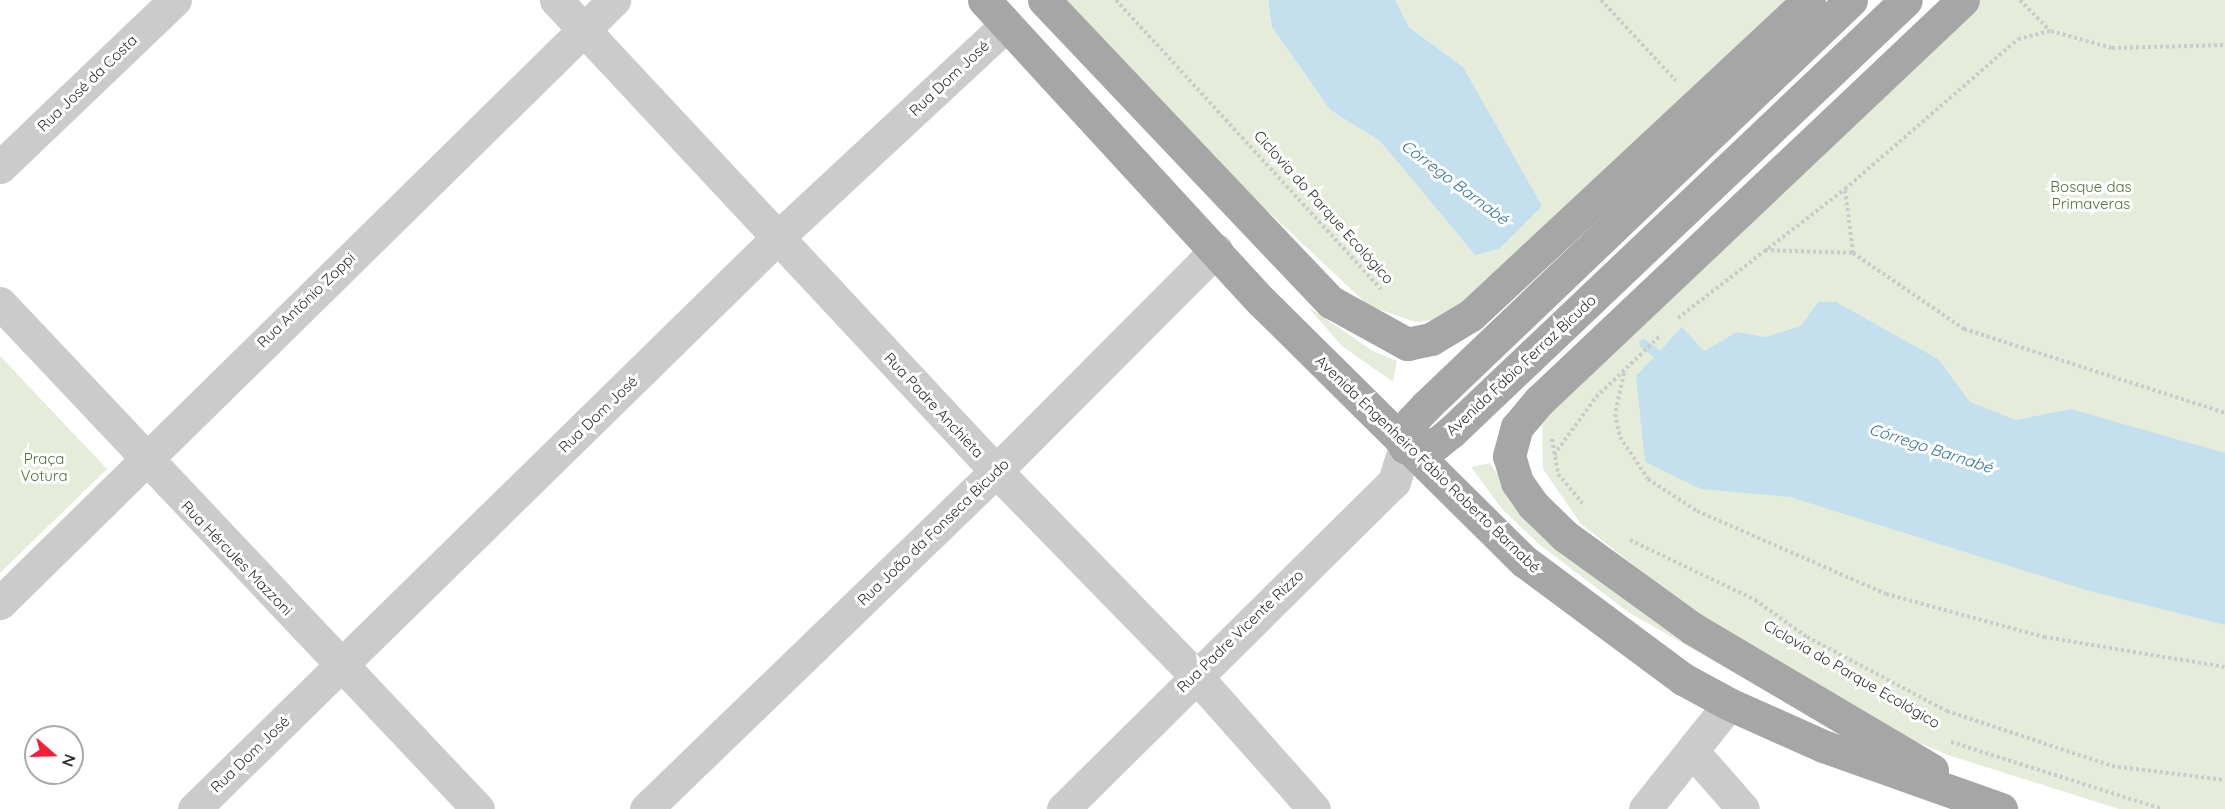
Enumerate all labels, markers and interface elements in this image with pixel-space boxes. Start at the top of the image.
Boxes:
street label: Rua José da Costa [34,31,140,135]
street label: Rua Dom José [905,36,993,120]
street label: Ciclovia do Parque Ecológico [1250,127,1398,287]
water label: Córrego Barnabé [1398,136,1512,228]
park label: Bosque das Primaveras [2050,177,2132,212]
street label: Rua Antônio Zoppi [253,249,359,351]
street label: Avenida Fábio Ferraz Bicudo [1442,291,1600,439]
street label: Rua Padre Anchieta [881,349,987,461]
street label: Avenida Engenheiro Fábio Roberto Barnabé [1312,352,1544,576]
street label: Rua Dom José [555,372,641,456]
water label: Córrego Barnabé [1867,419,1995,477]
park label: Praça Votura [21,449,67,484]
street label: Rua João da Fonseca Bicudo [853,455,1013,609]
street label: Rua Hércules Mazzoni [178,497,296,619]
street label: Rua Padre Vicente Rizzo [1173,566,1307,696]
street label: Ciclovia do Parque Ecológico [1761,616,1943,732]
street label: Rua Dom José [207,712,293,796]
north arrow [24,725,84,785]
text: N [58,752,80,769]

